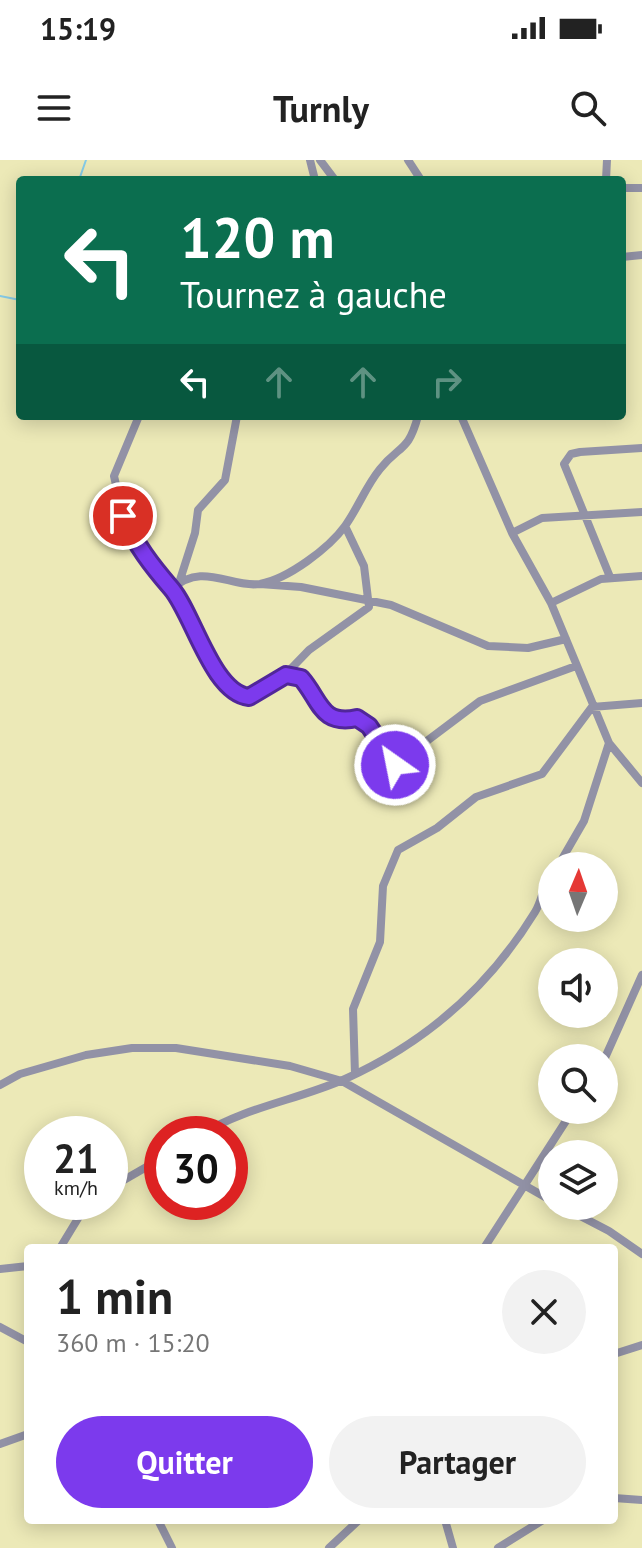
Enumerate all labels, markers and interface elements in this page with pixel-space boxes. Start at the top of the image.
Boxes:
text: 15:19 [40,9,116,48]
text: Turnly [273,85,369,132]
icon: menu [32,86,76,130]
icon: search [566,86,610,130]
text: 120 m [180,201,335,273]
icon: left [48,208,152,312]
text: Tournez à gauche [180,271,447,318]
icon: left [173,360,217,404]
icon: ahead [257,360,301,404]
icon: ahead [341,360,385,404]
icon: right [425,360,469,404]
pin [89,482,157,550]
icon: arrive [101,494,145,538]
position arrow [353,723,437,807]
north arrow [538,852,618,932]
map controls [538,852,618,1220]
button: sound [538,948,618,1028]
button: search [538,1044,618,1124]
speed limit sign: 30 [144,1116,248,1220]
text: 21 [53,1132,99,1184]
button: layers [538,1140,618,1220]
text: km/h [54,1175,98,1201]
text: 1 min [56,1265,173,1327]
button: close [502,1270,586,1354]
text: 360 m · 15:20 [56,1326,210,1359]
button: Quitter [56,1416,313,1508]
button: Partager [329,1416,586,1508]

